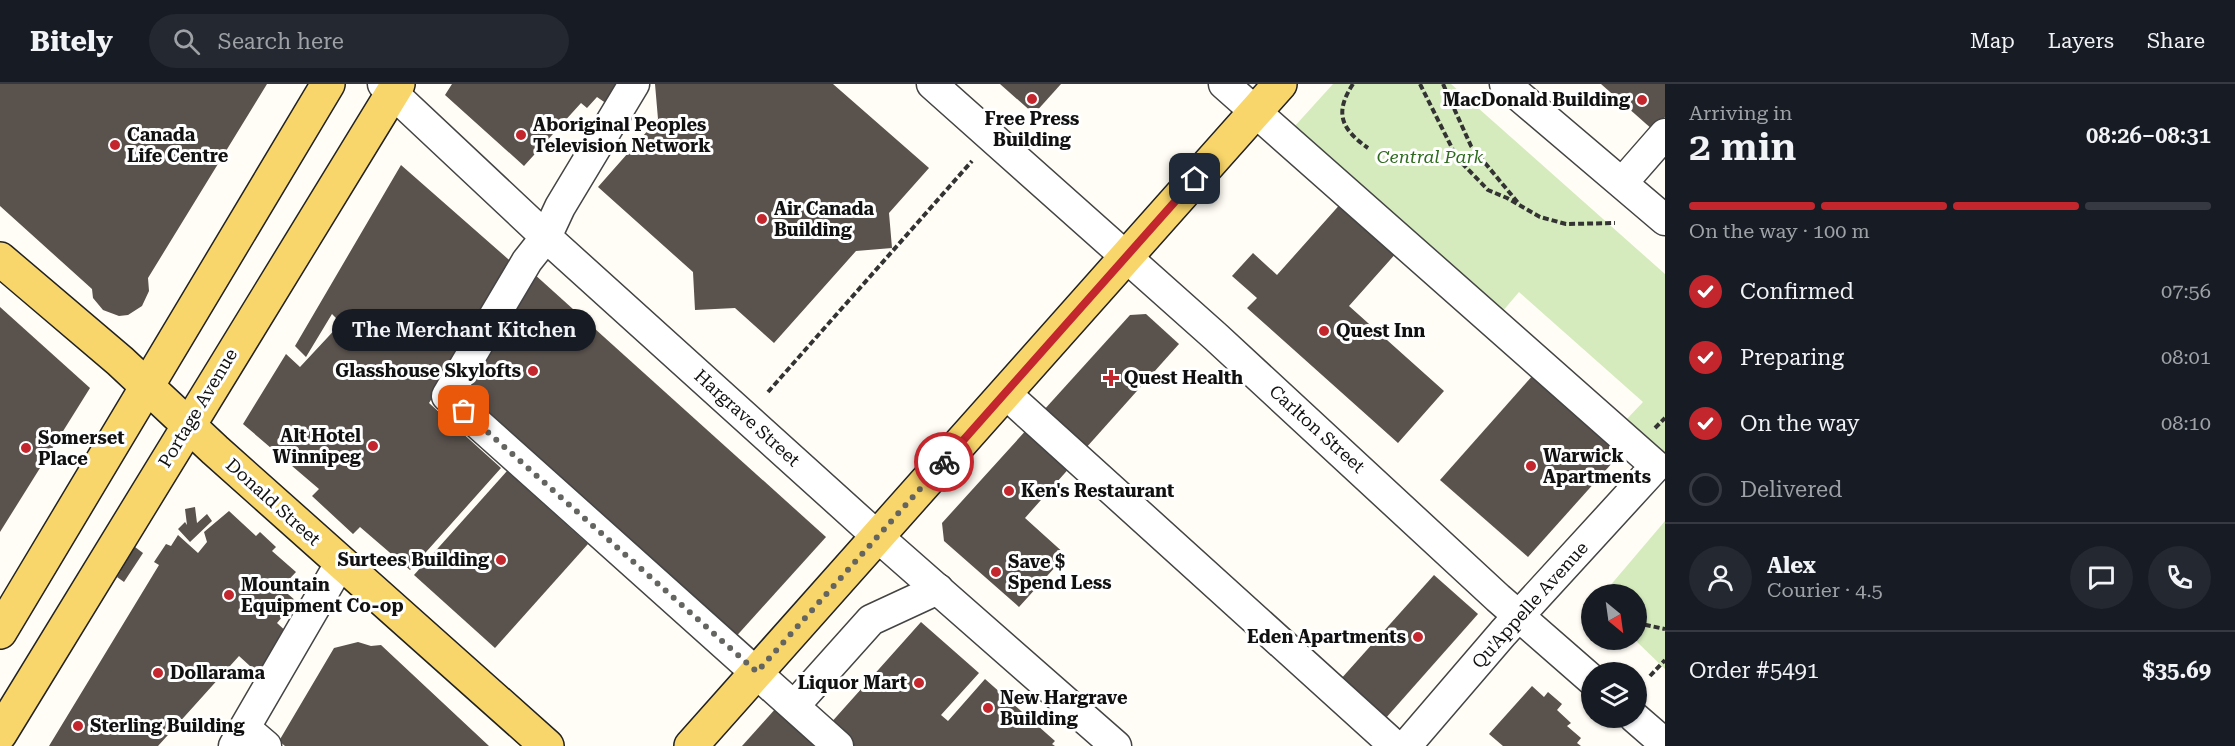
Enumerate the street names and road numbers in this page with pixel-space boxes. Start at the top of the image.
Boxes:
street label: Portage Avenue [154,344,241,471]
street label: Hargrave Street [690,365,805,471]
street label: Carlton Street [1265,380,1370,477]
street label: Donald Street [222,454,325,550]
street label: Qu'Appelle Avenue [1467,537,1592,672]

